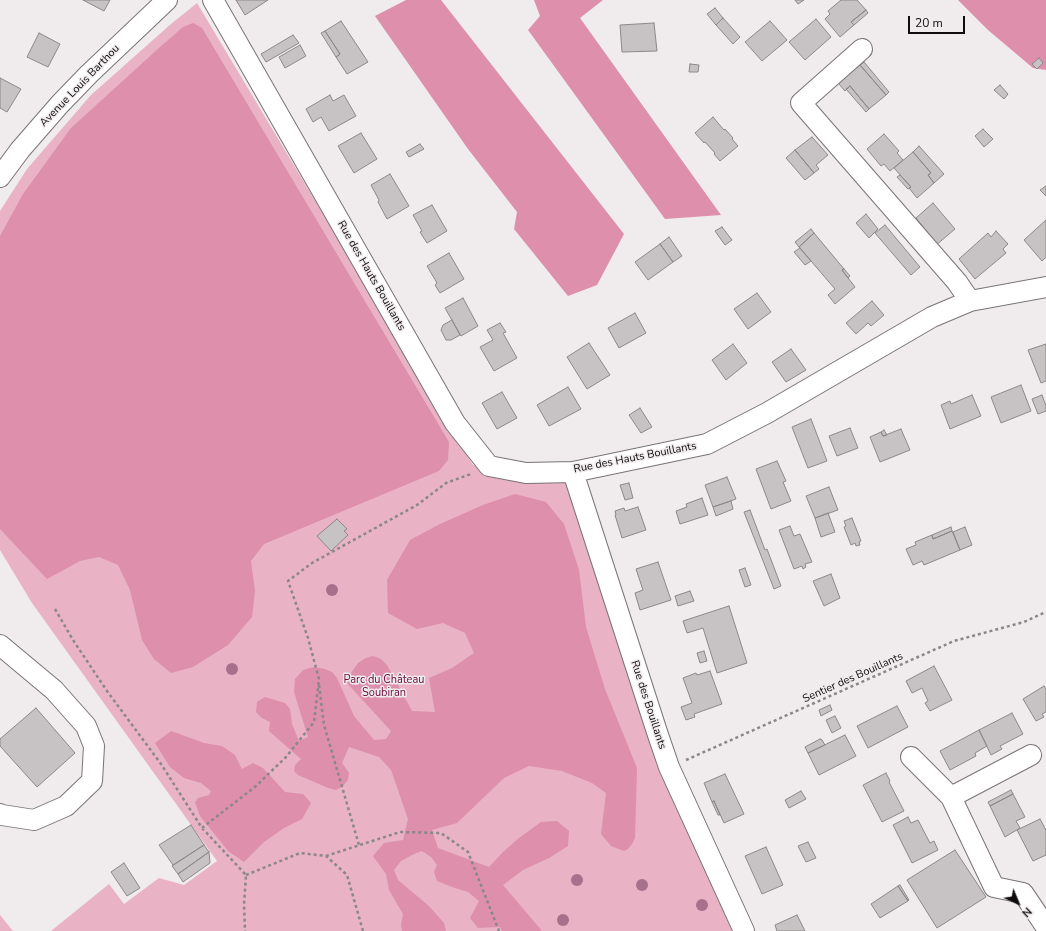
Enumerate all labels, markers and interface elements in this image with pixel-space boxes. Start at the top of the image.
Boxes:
scale bar [910,8,967,34]
text: 20 m [915,15,943,31]
street label: Avenue Louis Barthou [37,42,123,130]
street label: Rue des Hauts Bouillants [334,219,408,333]
street label: Rue des Hauts Bouillants [572,440,698,476]
street label: Sentier des Bouillants [801,650,905,706]
street label: Rue des Bouillants [627,659,669,751]
park label: Parc du Château Soubiran [344,673,424,699]
north arrow [998,883,1038,923]
text: N [1019,904,1035,920]

